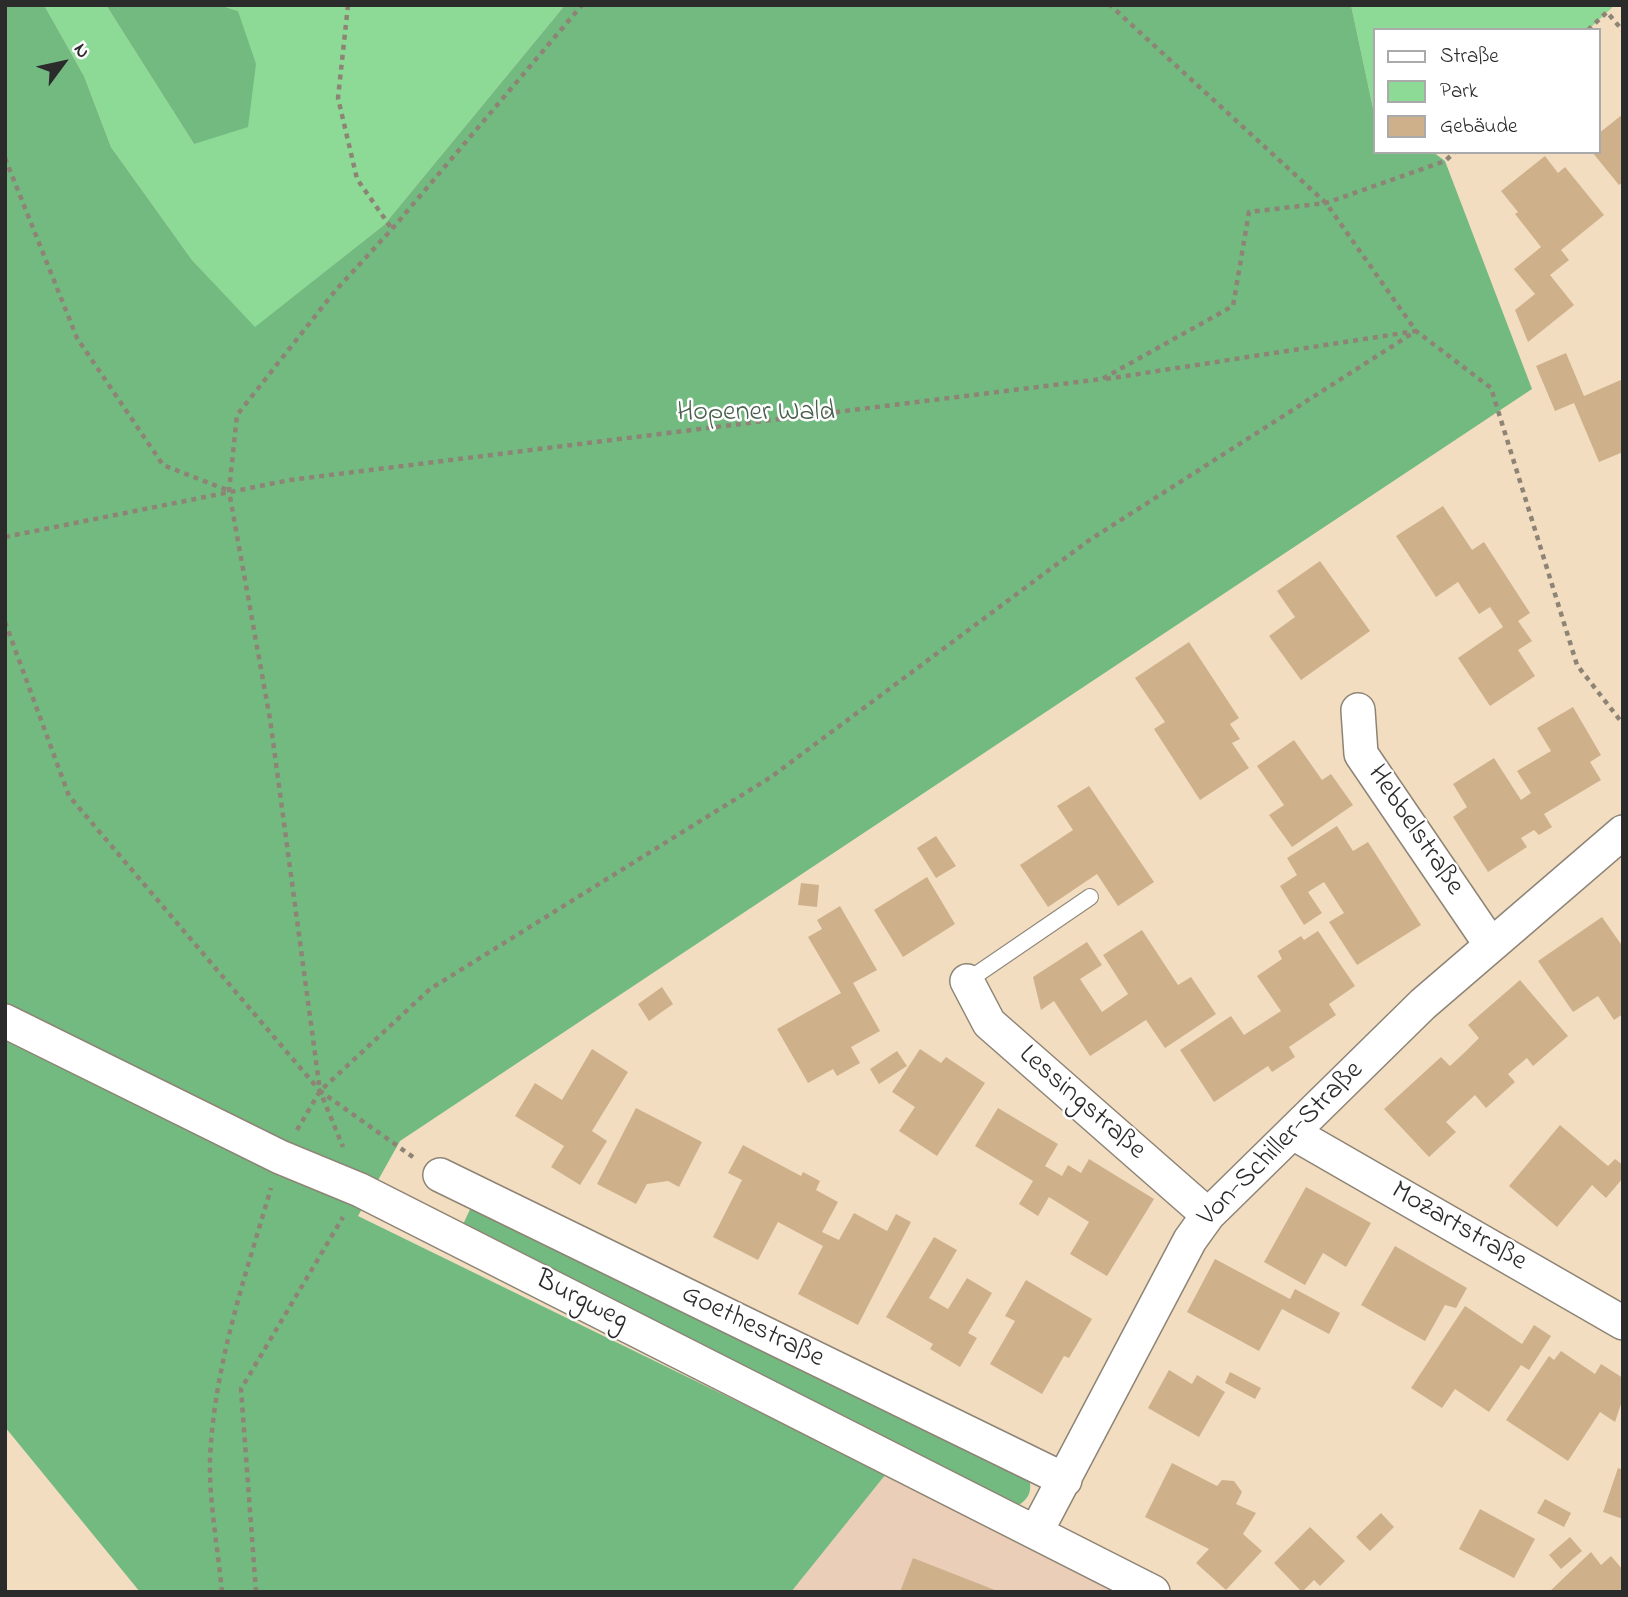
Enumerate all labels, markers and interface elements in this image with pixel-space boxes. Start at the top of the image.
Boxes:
north arrow [28,28,98,98]
legend [1372,28,1600,154]
text: N [66,39,96,64]
text: Straße [1440,42,1499,72]
text: Park [1440,77,1478,107]
text: Gebäude [1440,112,1517,142]
park label: Hopener Wald [677,397,835,431]
street label: Hebbelstraße [1358,760,1470,902]
street label: Lessingstraße [1011,1040,1151,1168]
street label: Von-Schiller-Straße [1192,1055,1372,1235]
street label: Mozartstraße [1384,1176,1532,1280]
street label: Burgweg [529,1264,633,1340]
street label: Goethestraße [675,1279,829,1377]

